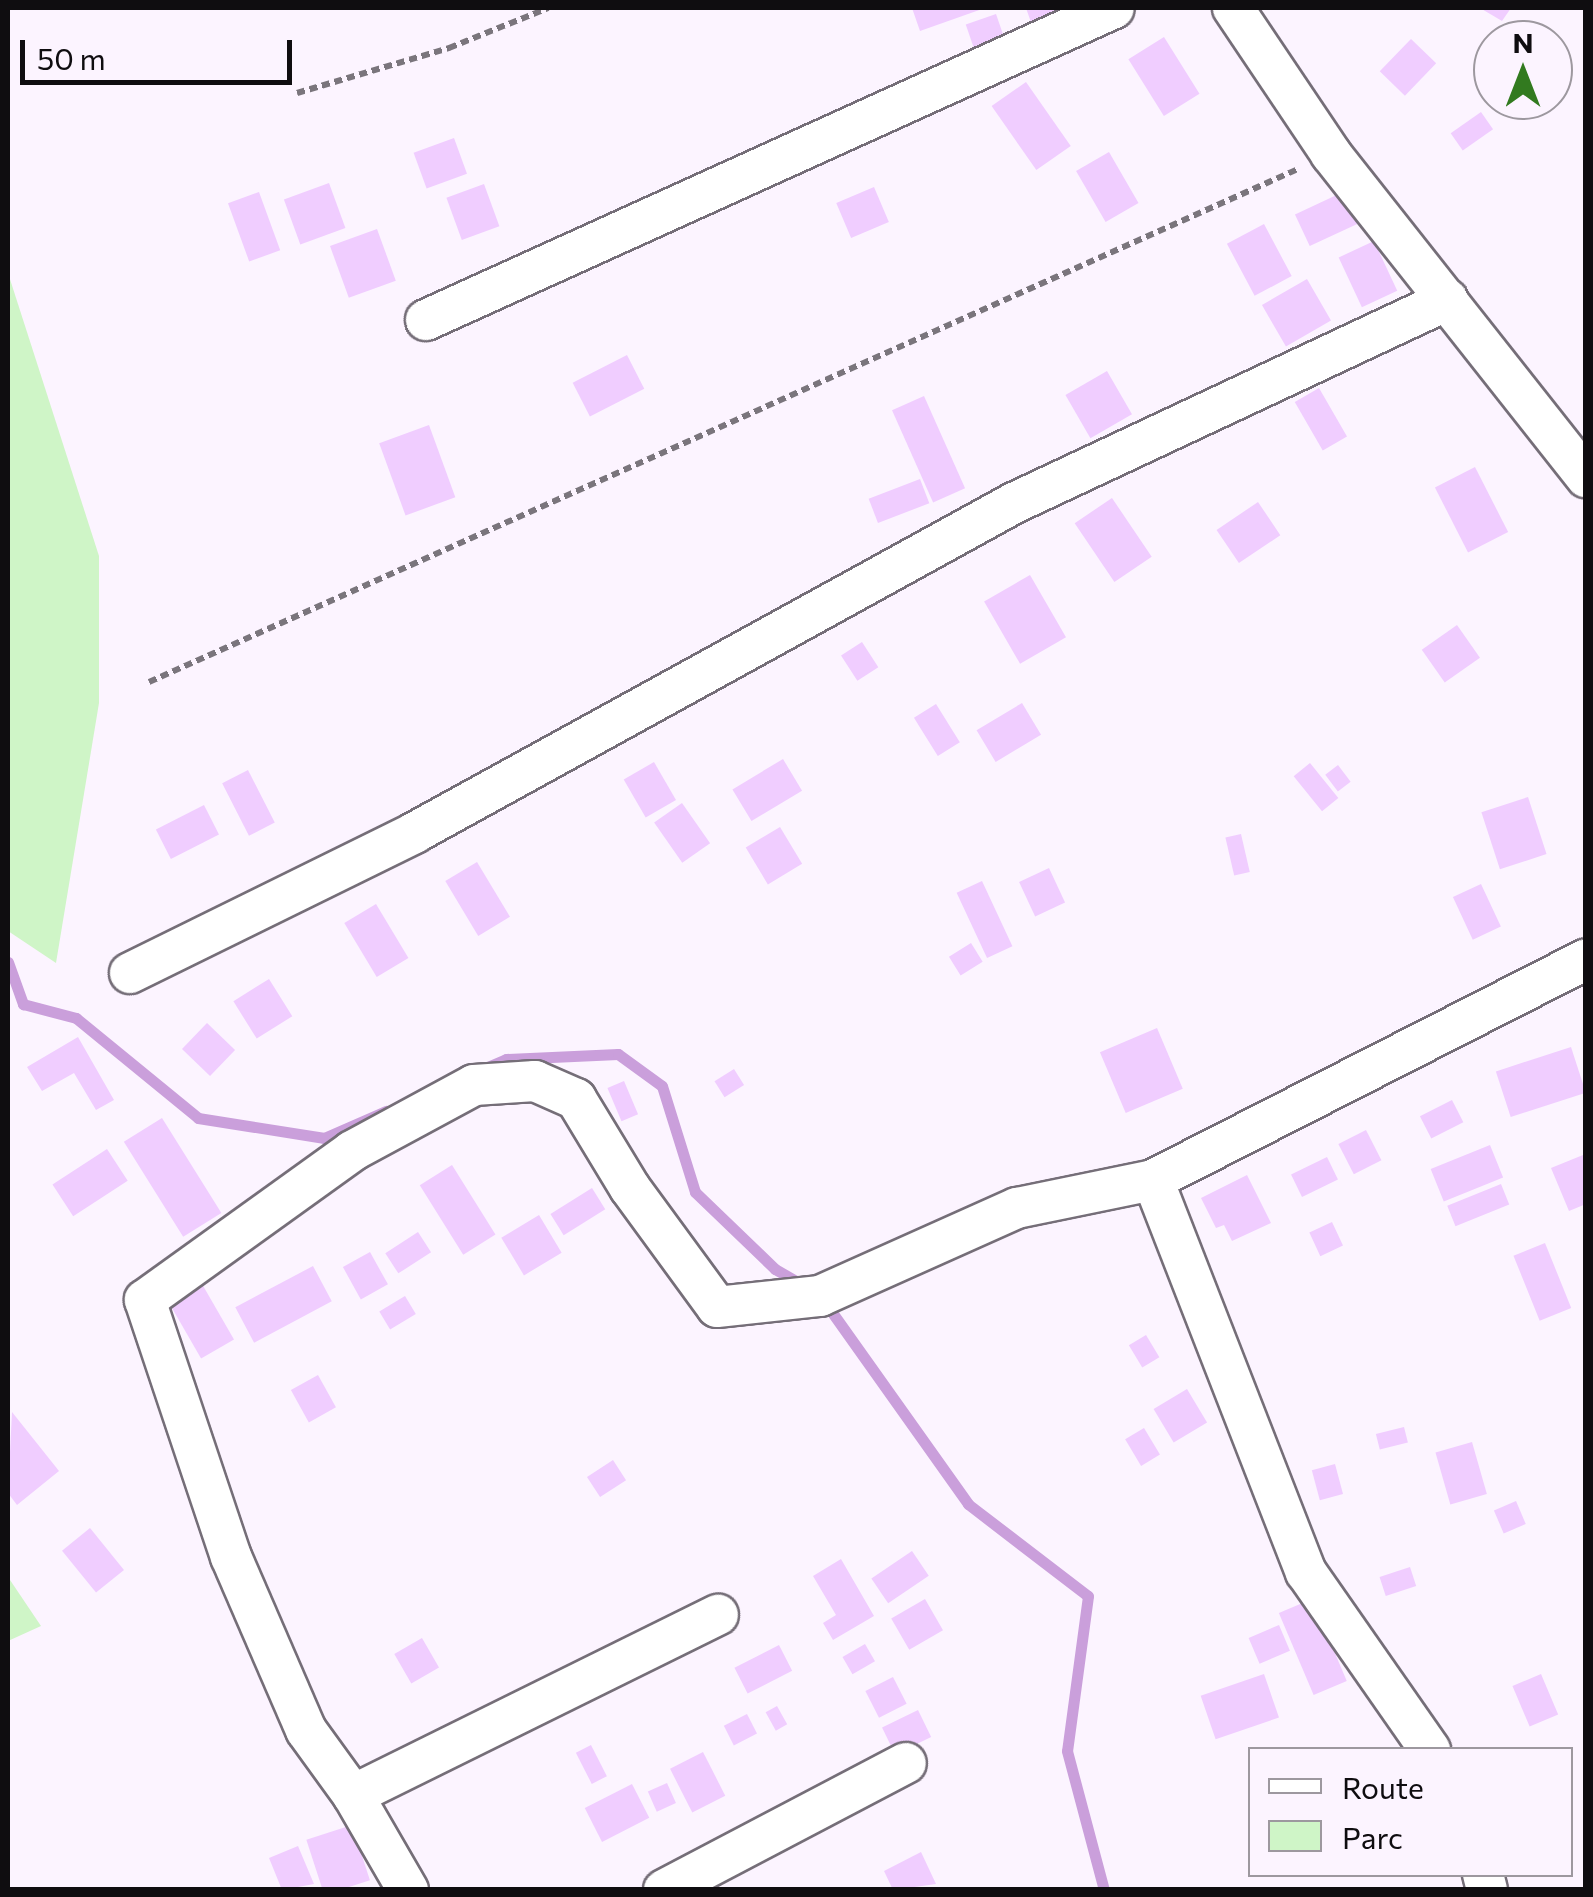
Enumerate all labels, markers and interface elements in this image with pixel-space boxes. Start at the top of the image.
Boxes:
scale bar [25,20,298,82]
north arrow [1473,20,1573,120]
text: N [1513,25,1534,59]
text: 50 m [37,39,106,76]
legend [1248,1747,1573,1877]
text: Route [1342,1768,1424,1805]
text: Parc [1342,1818,1403,1855]

